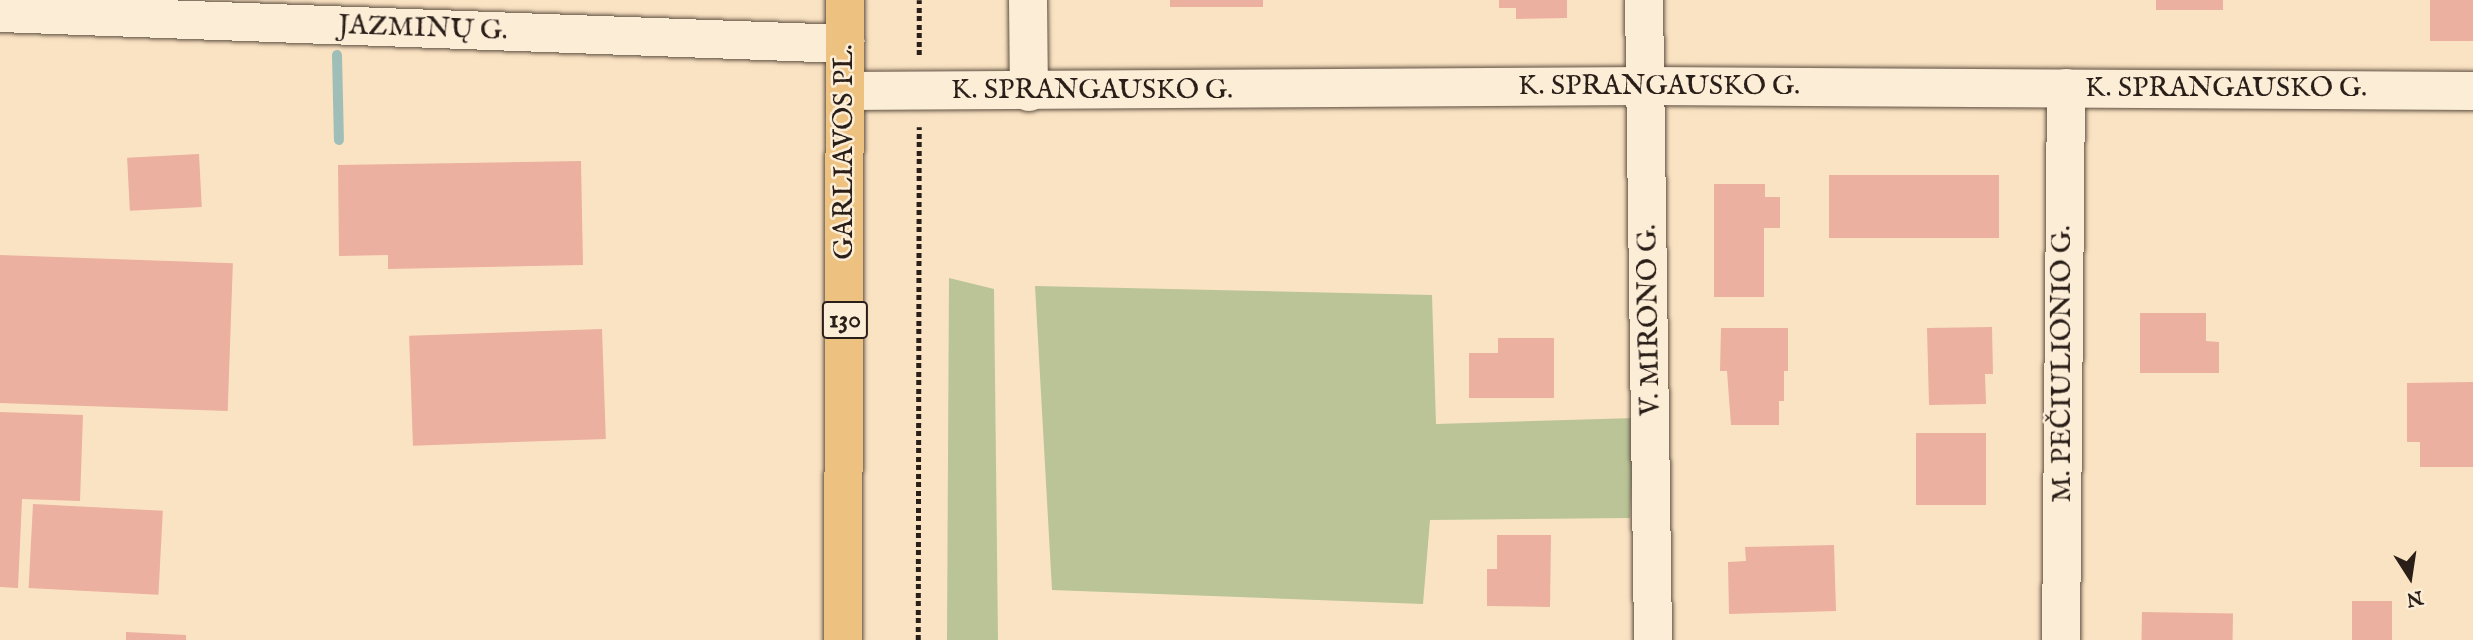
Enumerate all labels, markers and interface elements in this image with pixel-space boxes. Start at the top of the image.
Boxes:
street label: JAZMINŲ G. [338,9,508,49]
street label: GARLIAVOS PL. [828,44,862,260]
street label: K. SPRANGAUSKO G. [1518,70,1800,104]
street label: K. SPRANGAUSKO G. [2085,72,2367,106]
street label: K. SPRANGAUSKO G. [951,74,1233,108]
street label: V. MIRONO G. [1632,224,1668,416]
street label: M. PEČIULIONIO G. [2046,225,2080,503]
road number: 130 [820,298,870,342]
north arrow [2375,542,2445,612]
text: N [2404,584,2425,611]

